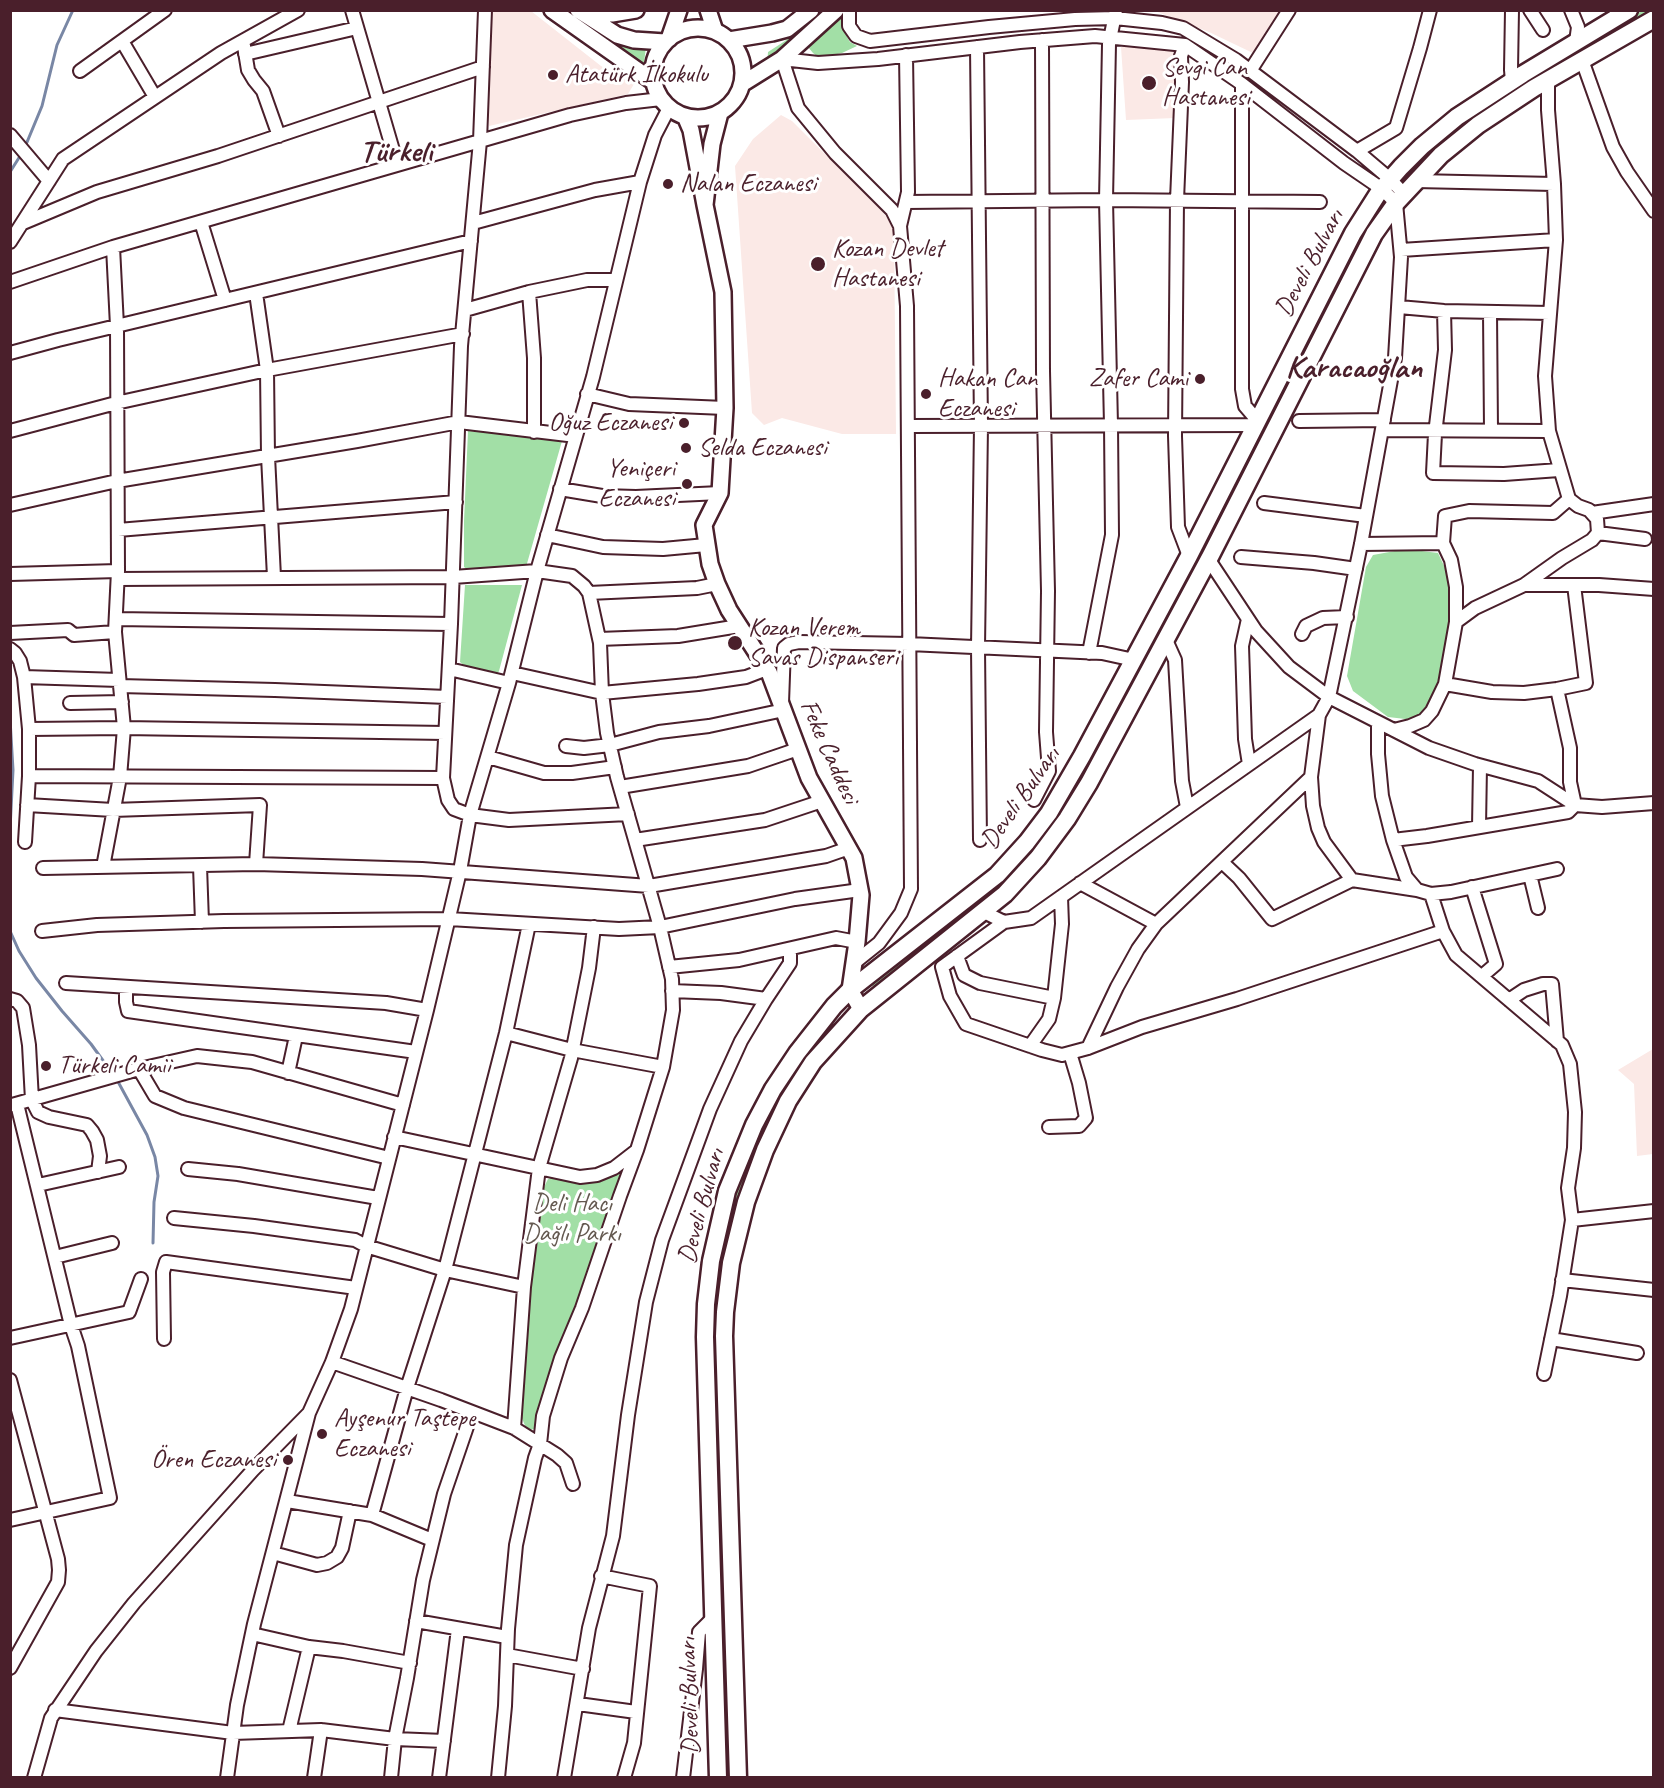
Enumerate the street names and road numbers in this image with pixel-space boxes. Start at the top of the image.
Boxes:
street label: Develi Bulvarı [1269,204,1351,322]
street label: Feke Caddesi [792,695,866,809]
street label: Develi Bulvarı [975,741,1067,855]
street label: Develi Bulvarı [672,1145,732,1267]
street label: Develi Bulvarı [672,1637,708,1755]

